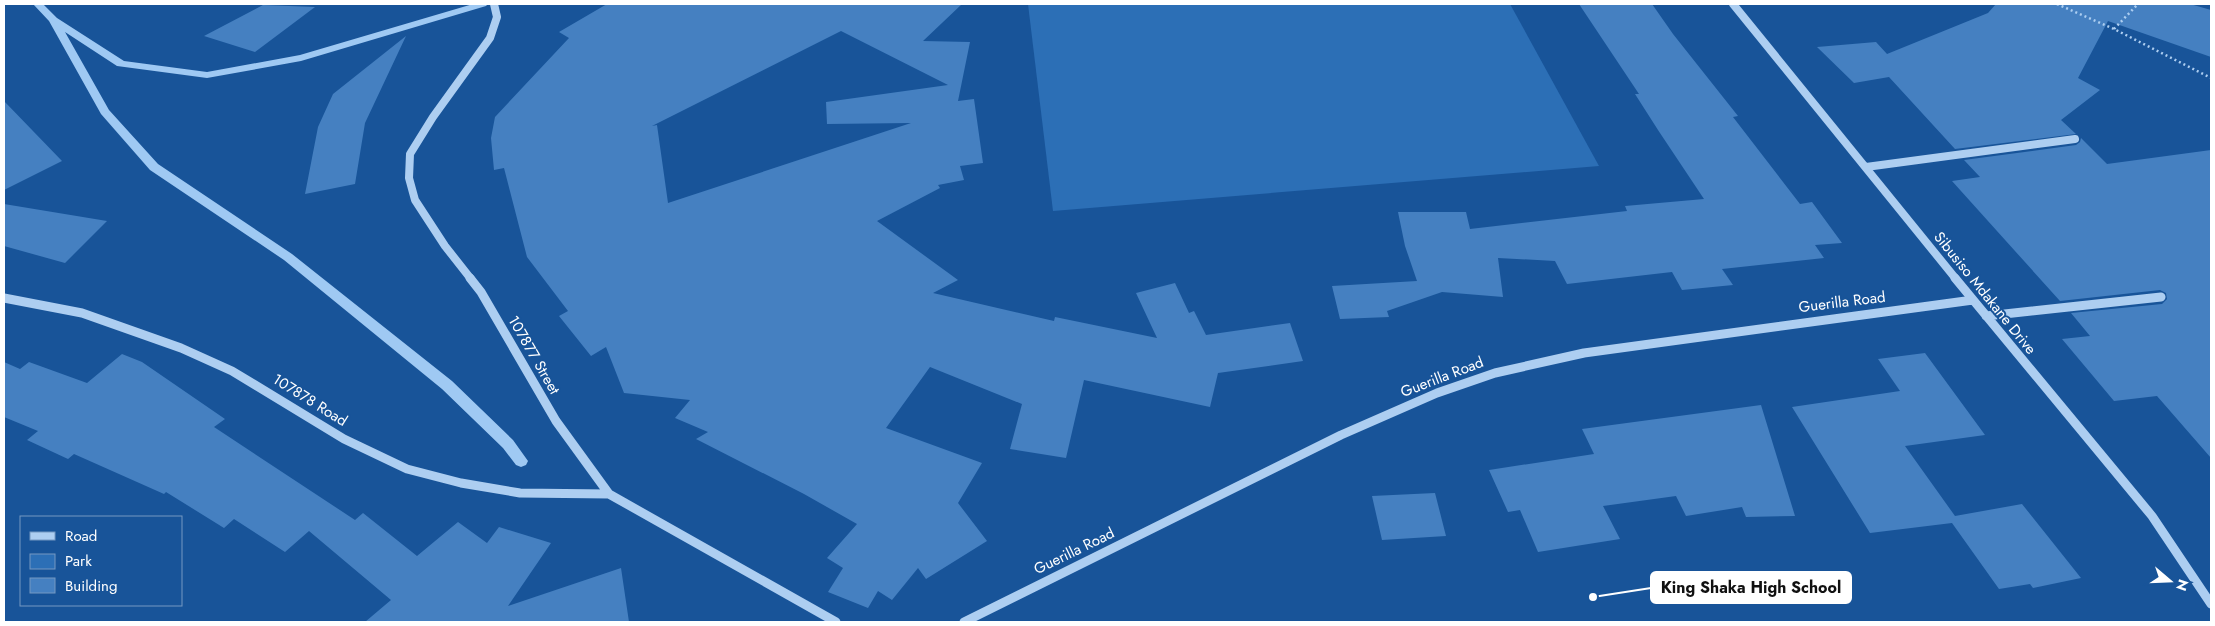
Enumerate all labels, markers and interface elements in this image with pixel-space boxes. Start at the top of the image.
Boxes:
street label: Sibusiso Mdakane Drive [1928,227,2042,359]
street label: Guerilla Road [1797,286,1887,318]
street label: 107877 Street [503,312,566,399]
street label: Guerilla Road [1397,351,1487,403]
street label: 107878 Road [268,368,352,432]
legend [20,516,182,606]
street label: Guerilla Road [1030,522,1118,580]
text: Road [65,525,97,547]
text: Park [65,550,92,572]
north arrow [2145,556,2195,606]
callout: King Shaka High School [1651,572,1851,603]
text: Building [65,575,117,597]
text: King Shaka High School [1661,576,1841,599]
text: N [2171,577,2194,594]

